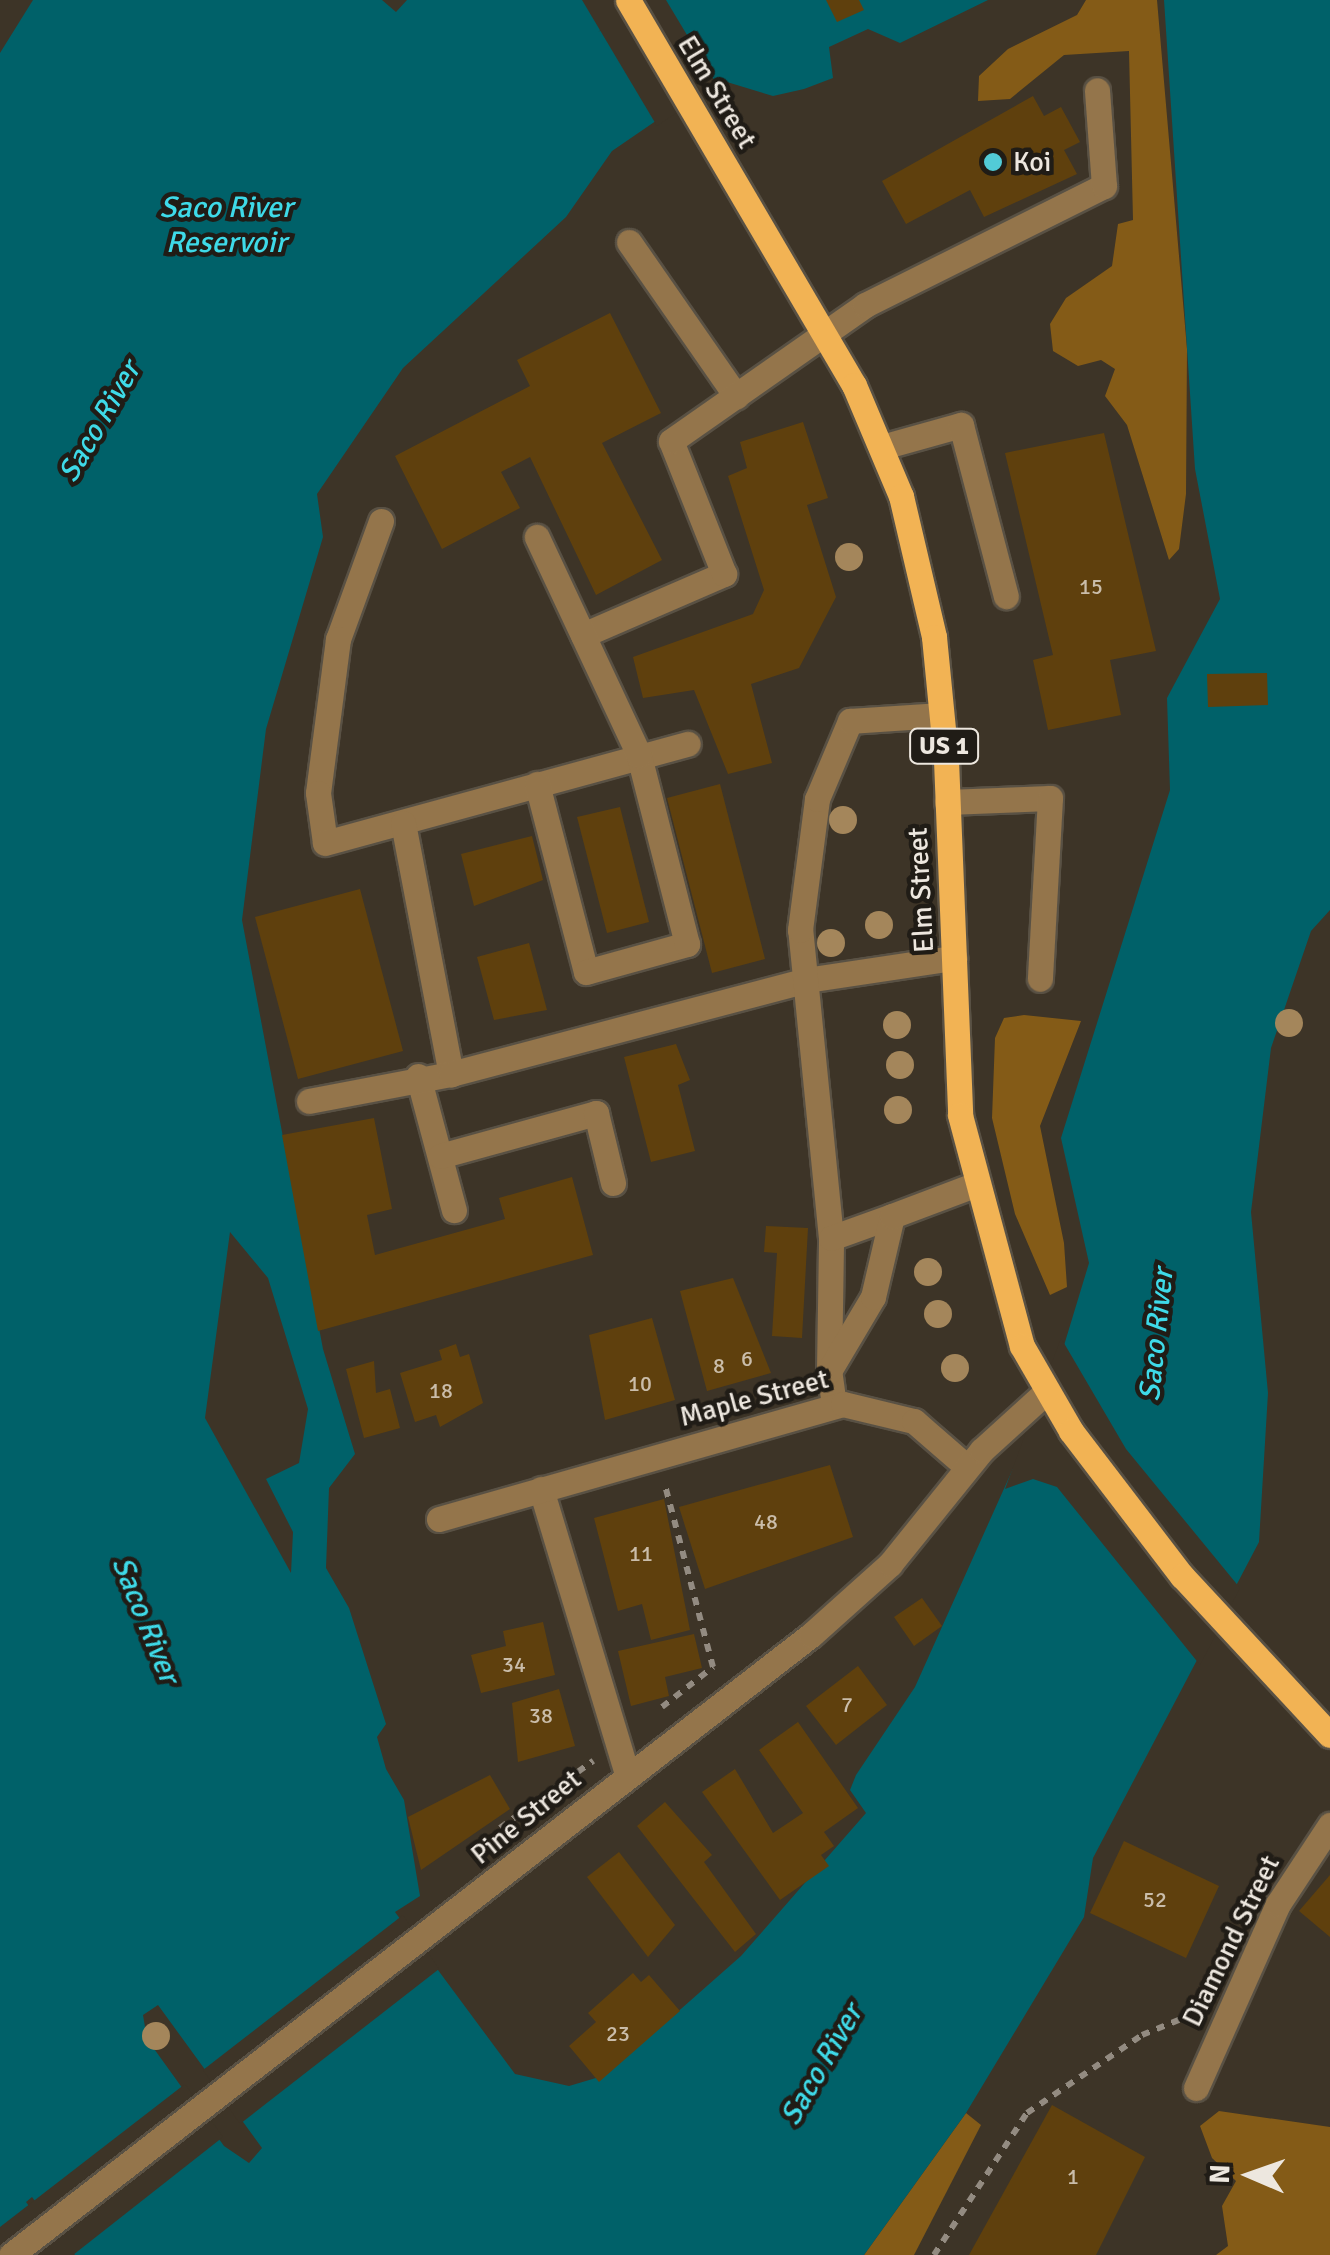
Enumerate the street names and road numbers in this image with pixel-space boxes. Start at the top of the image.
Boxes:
street label: Elm Street [670,30,764,154]
road number: US 1 [909,726,979,766]
street label: Elm Street [901,826,941,954]
street label: Maple Street [676,1362,832,1434]
street label: Pine Street [464,1762,588,1872]
street label: Diamond Street [1175,1850,1287,2032]

